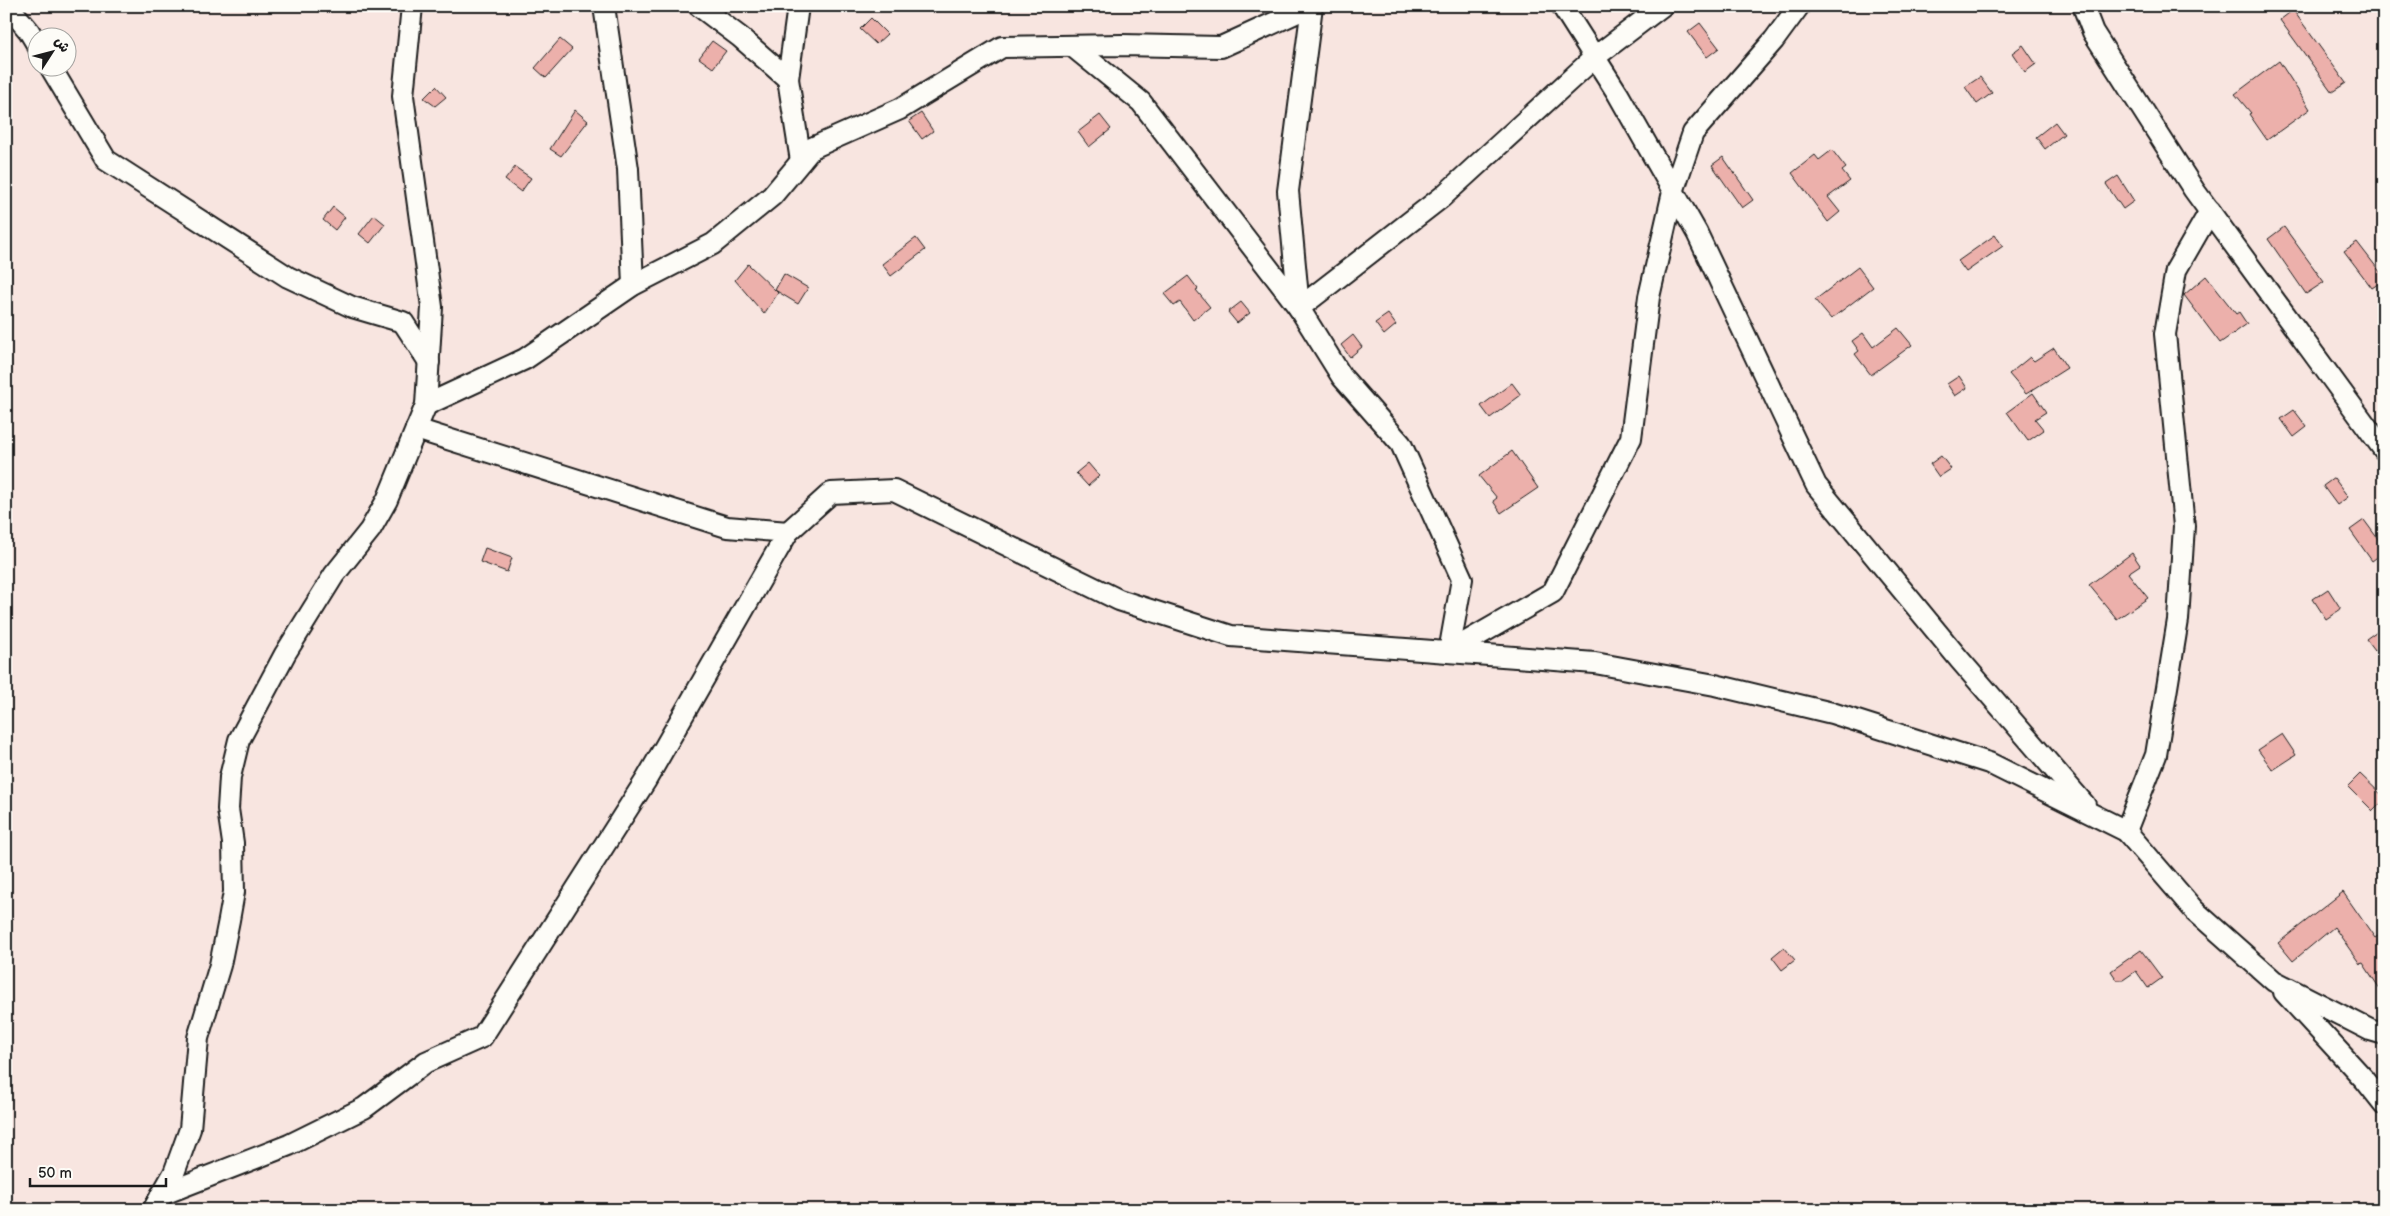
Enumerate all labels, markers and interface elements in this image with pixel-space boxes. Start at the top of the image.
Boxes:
north arrow [28,28,78,78]
text: ش [51,33,74,56]
scale bar [30,1156,166,1188]
text: 50 m [38,1164,72,1183]

